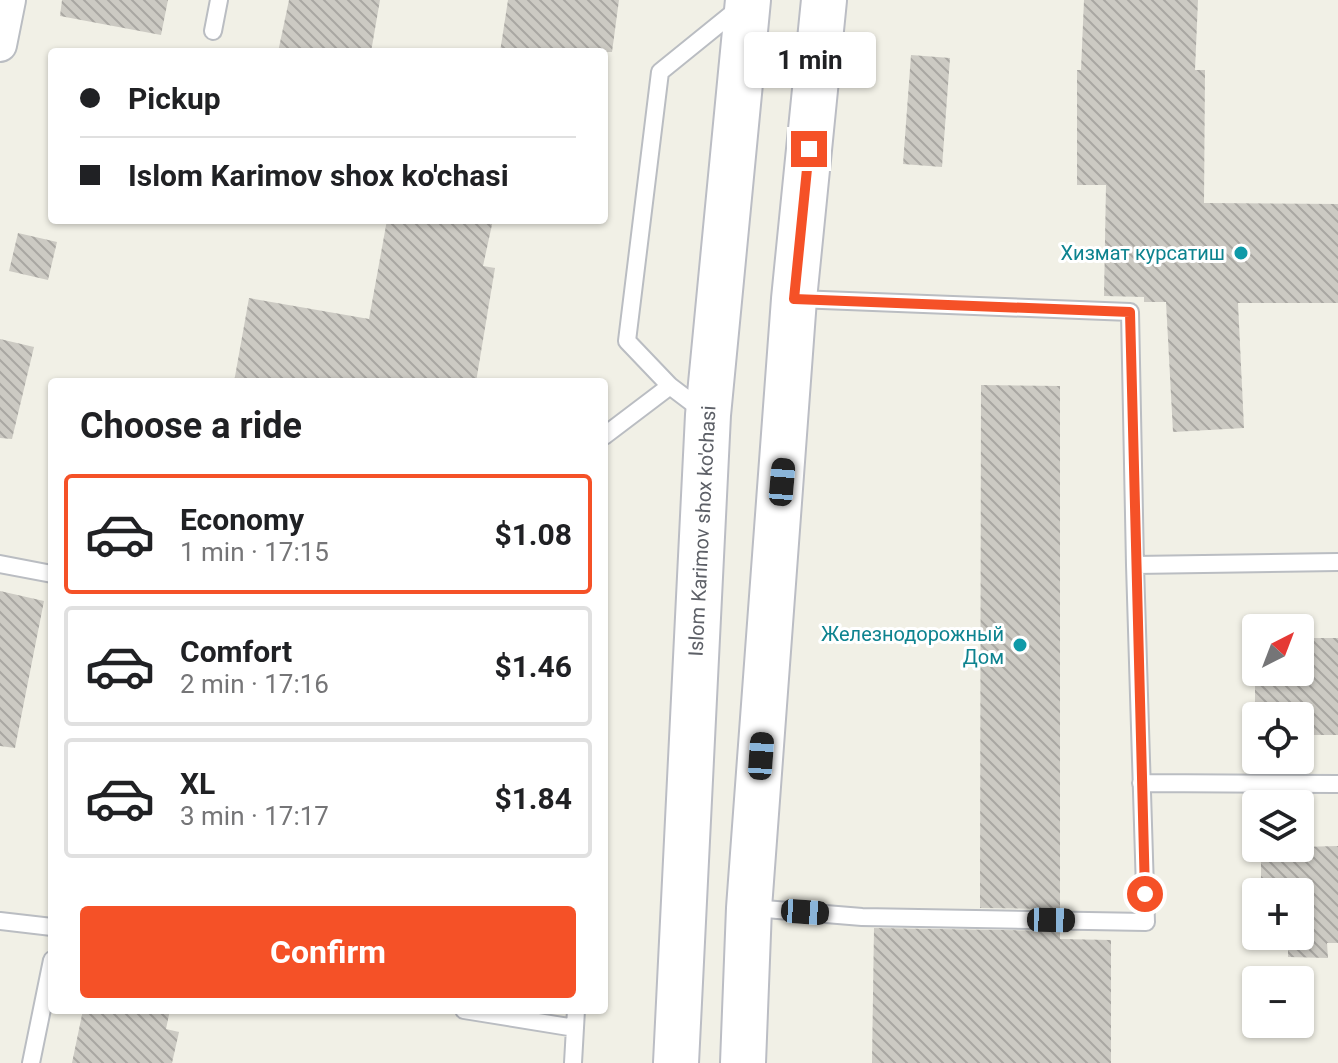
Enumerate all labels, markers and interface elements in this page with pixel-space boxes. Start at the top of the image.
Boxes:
callout: 1 min [743,33,875,89]
text: 1 min [777,45,843,75]
text: Pickup [128,81,221,116]
route end [791,131,827,167]
text: Islom Karimov shox ko'chasi [128,158,509,193]
place label: Хизмат курсатиш [1061,241,1225,265]
marker: Хизмат курсатиш [1232,244,1250,262]
text: Choose a ride [80,405,302,447]
street label: Islom Karimov shox ko'chasi [683,405,721,657]
car [768,457,796,507]
icon: car [84,498,156,570]
text: Economy [180,502,304,537]
text: $1.08 [494,517,572,552]
text: 1 min · 17:15 [180,537,329,567]
north arrow [1242,614,1314,686]
map controls [1242,614,1314,1038]
place label: Железнодорожный Дом [821,622,1004,669]
icon: car [84,630,156,702]
text: Comfort [180,634,292,669]
marker: Железнодорожный Дом [1011,636,1029,654]
text: $1.46 [494,649,572,684]
text: 2 min · 17:16 [180,669,329,699]
button: locate [1242,702,1314,774]
car [747,731,775,781]
icon: car [84,762,156,834]
text: XL [180,766,215,801]
text: $1.84 [494,781,572,816]
button: layers [1242,790,1314,862]
text: 3 min · 17:17 [180,801,329,831]
route start [1127,876,1163,912]
button: + [1242,878,1314,950]
car [780,898,830,926]
button: Confirm [80,906,576,998]
car [1027,908,1075,932]
button: − [1242,966,1314,1038]

